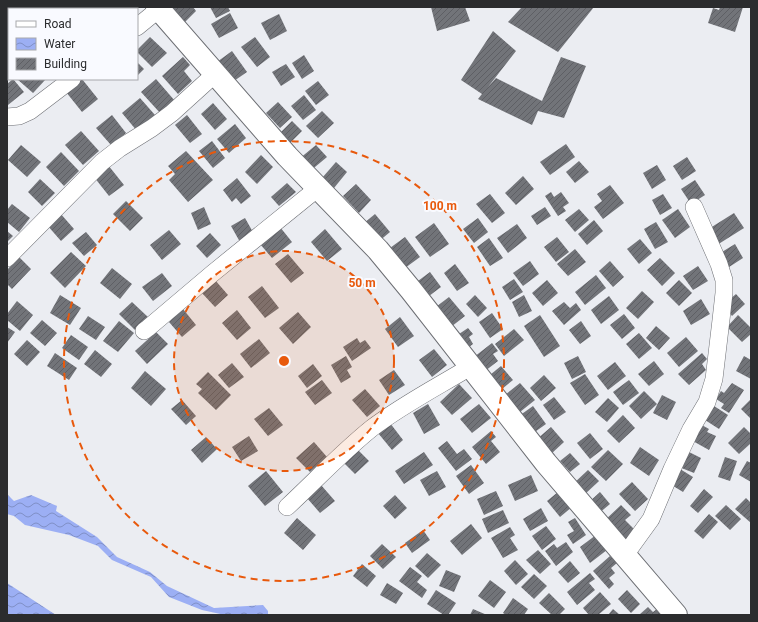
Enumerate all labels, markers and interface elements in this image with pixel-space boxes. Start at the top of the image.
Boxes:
legend [8,8,138,80]
text: Road [44,17,72,31]
text: Water [44,37,75,51]
text: Building [44,57,87,71]
text: 100 m [423,199,457,213]
text: 50 m [348,276,376,290]
centre of rings [277,354,291,368]

